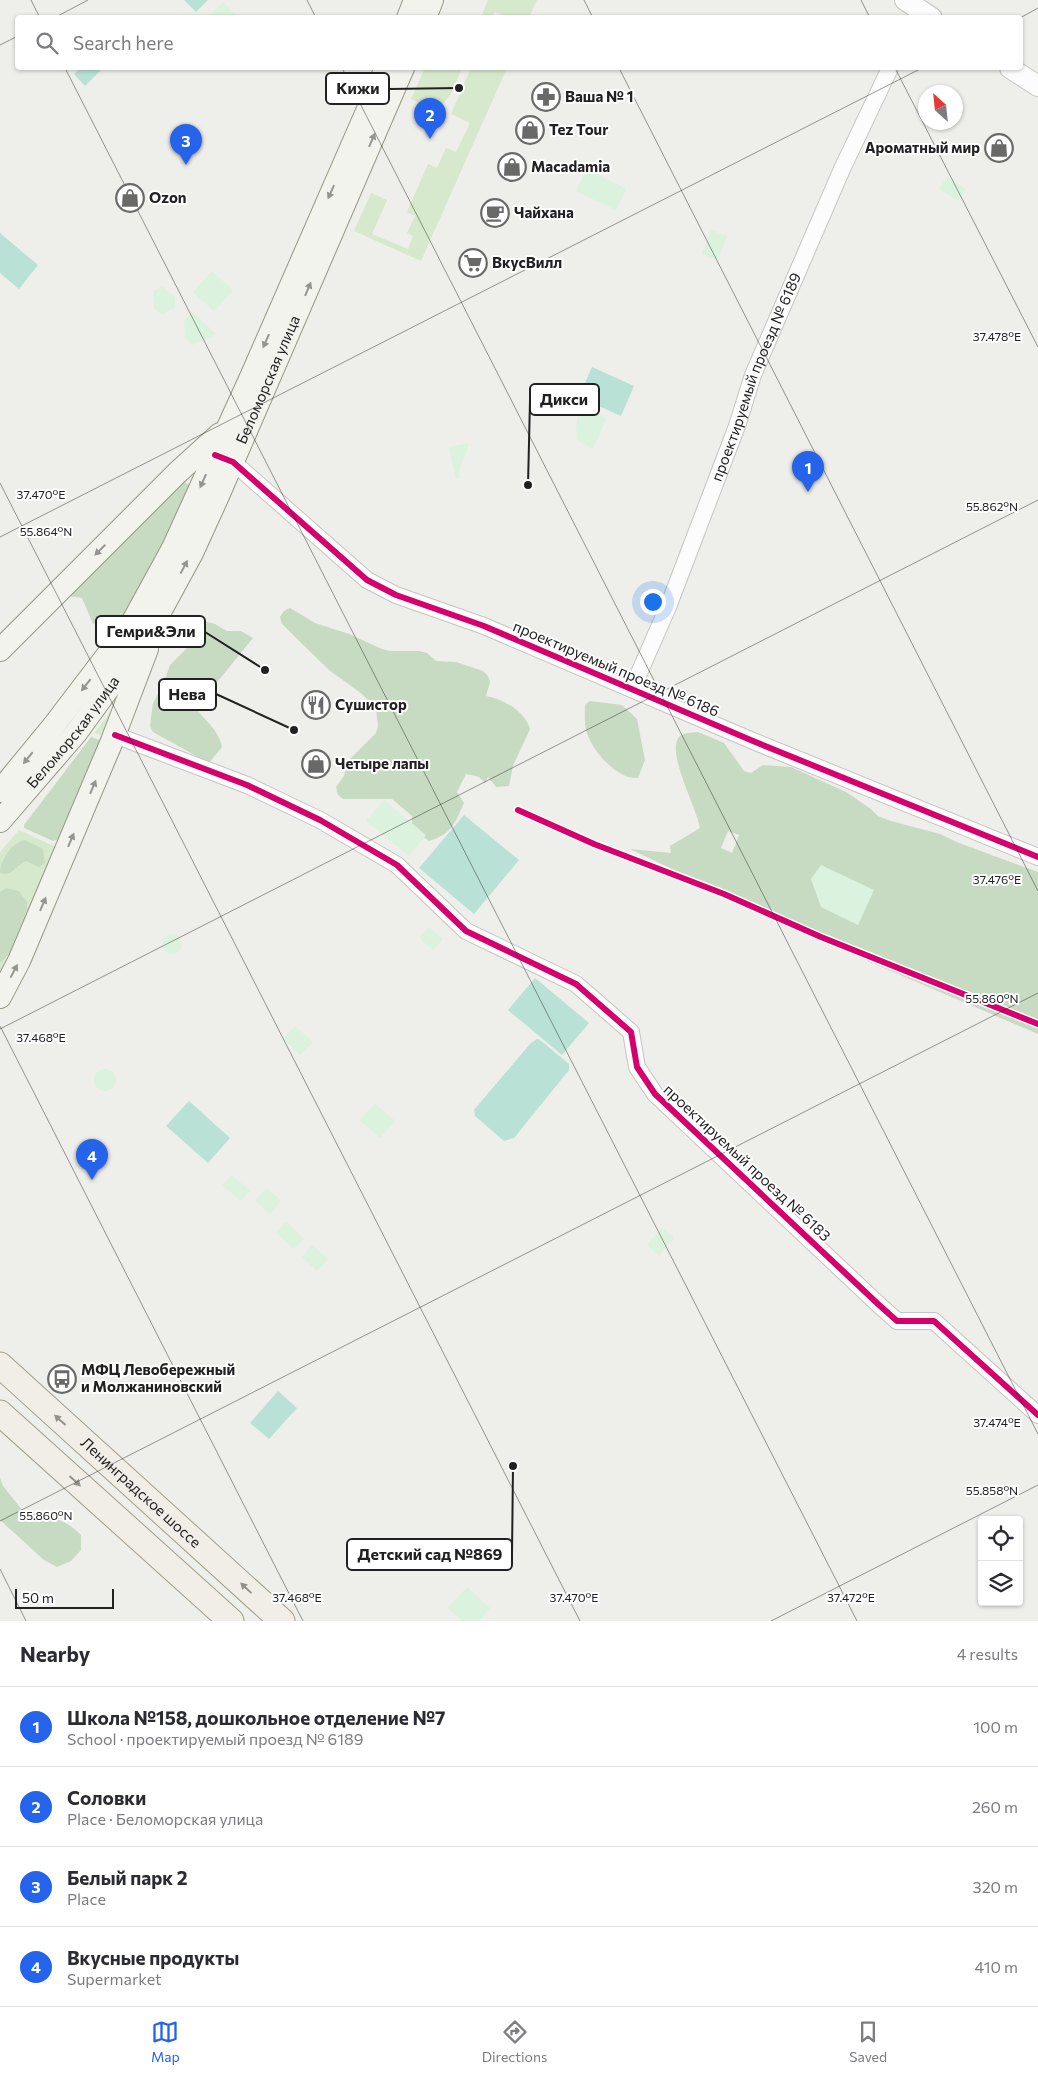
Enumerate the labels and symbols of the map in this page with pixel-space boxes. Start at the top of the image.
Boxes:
callout: Кижи [326,73,389,104]
text: Кижи [336,78,380,97]
pharmacy icon: Ваша № 1 [531,82,561,112]
north arrow [918,85,963,130]
place label: Ваша № 1 [565,87,633,105]
pin: 2 [414,98,446,139]
shop icon: Tez Tour [515,115,545,145]
place label: Tez Tour [549,120,608,138]
pin: 3 [170,124,202,165]
one-way arrow [368,133,376,147]
shop icon: Ароматный мир [984,133,1014,163]
place label: Ароматный мир [865,138,980,156]
shop icon: Macadamia [497,152,527,182]
place label: Macadamia [531,157,610,175]
shop icon: Ozon [115,183,145,213]
one-way arrow [327,185,335,199]
place label: Ozon [149,188,187,206]
cafe icon: Чайхана [480,198,510,228]
place label: Чайхана [514,203,574,221]
supermarket icon: ВкусВилл [458,248,488,278]
place label: ВкусВилл [492,253,562,271]
street label: проектируемый проезд № 6189 [707,270,804,483]
one-way arrow [304,282,312,296]
street label: Беломорская улица [232,312,303,447]
text: 37.478°E [973,329,1021,343]
one-way arrow [262,334,270,348]
callout: Дикси [530,384,599,415]
text: Дикси [540,389,588,408]
pin: 1 [792,451,824,492]
one-way arrow [199,474,207,488]
text: 37.470°E [17,487,65,501]
text: 55.862°N [966,499,1018,513]
text: 55.864°N [20,524,72,538]
one-way arrow [94,544,106,556]
one-way arrow [180,560,188,574]
your location [640,589,666,615]
callout: Гемри&Эли [96,616,205,647]
street label: проектируемый проезд № 6186 [511,616,722,720]
text: Гемри&Эли [106,621,196,640]
street label: Беломорская улица [22,672,122,792]
one-way arrow [81,678,92,691]
callout: Нева [159,679,216,710]
text: Нева [168,684,206,703]
restaurant icon: Сушистор [301,690,331,720]
place label: Сушистор [335,695,407,713]
shop icon: Четыре лапы [301,749,331,779]
one-way arrow [23,752,34,765]
place label: Четыре лапы [335,754,429,772]
one-way arrow [89,780,97,795]
one-way arrow [67,833,75,847]
text: 37.476°E [973,872,1021,886]
one-way arrow [40,897,48,911]
one-way arrow [9,964,18,978]
text: 55.860°N [965,991,1019,1005]
text: 37.468°E [16,1030,66,1044]
street label: проектируемый проезд № 6183 [661,1080,835,1244]
pin: 4 [76,1139,108,1180]
place label: МФЦ Левобережный и Молжаниновский [81,1360,235,1395]
bus stop icon: МФЦ Левобережный и Молжаниновский [47,1364,77,1394]
one-way arrow [55,1414,67,1426]
text: 37.474°E [973,1415,1021,1429]
street label: Ленинградское шоссе [78,1433,205,1551]
one-way arrow [69,1475,82,1486]
text: 55.858°N [966,1483,1018,1497]
text: 55.860°N [19,1508,73,1522]
callout: Детский сад №869 [347,1539,512,1570]
text: Детский сад №869 [358,1544,503,1563]
one-way arrow [240,1582,252,1594]
scale bar [15,1586,114,1609]
text: 37.468°E [272,1590,322,1604]
text: 37.470°E [550,1590,598,1604]
text: 37.472°E [827,1590,875,1604]

